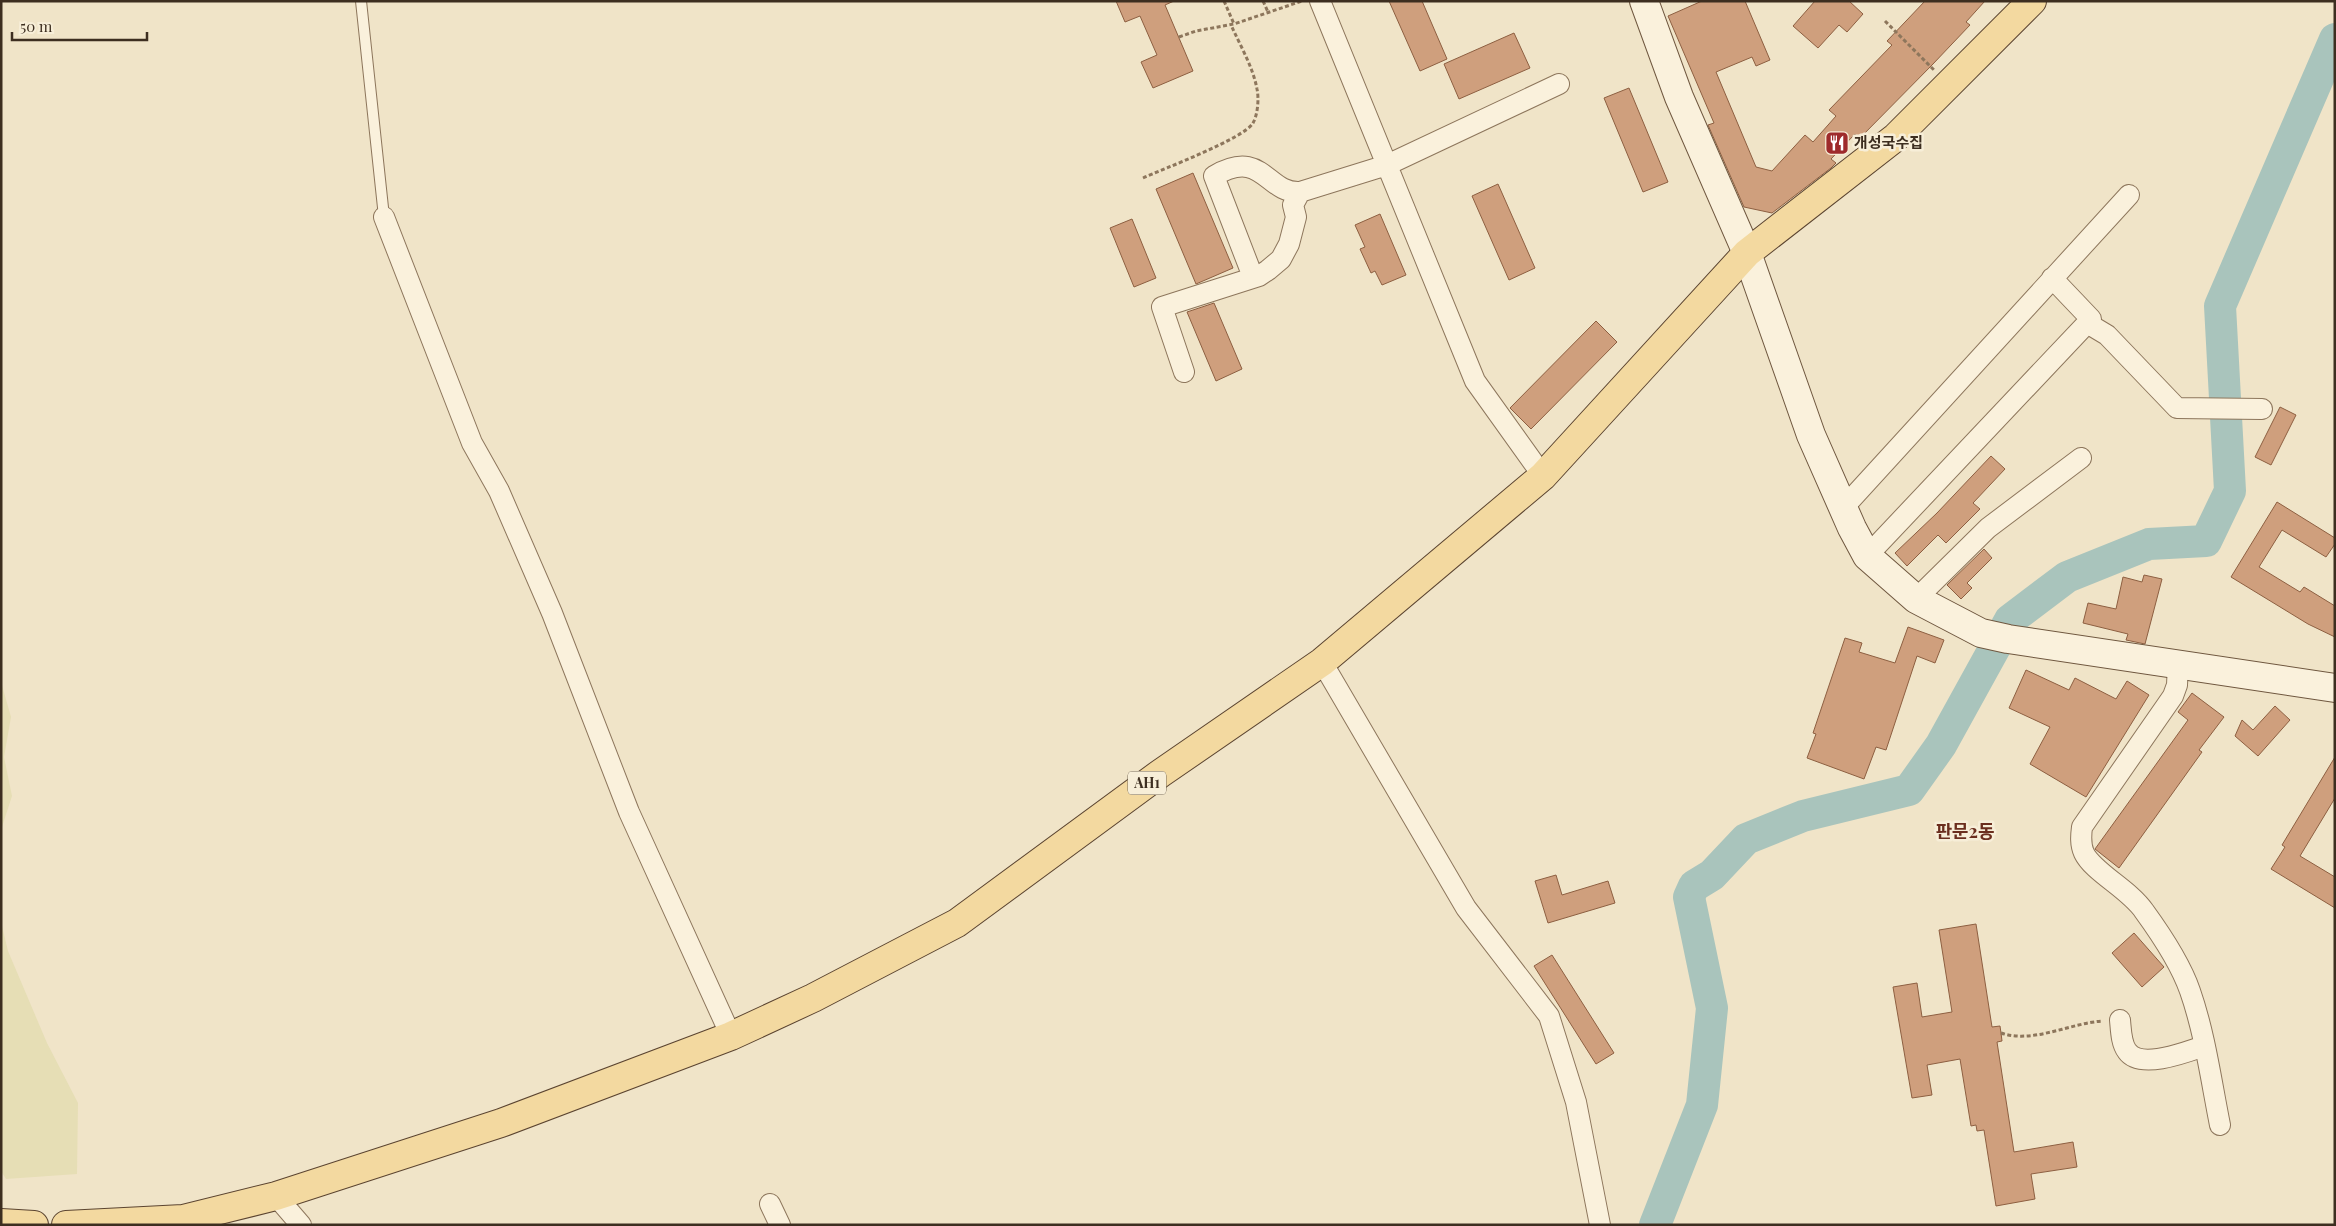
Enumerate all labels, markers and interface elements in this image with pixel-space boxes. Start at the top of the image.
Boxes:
scale bar [12,10,148,42]
text: 50 m [20,16,53,36]
restaurant icon: 개성국수집 [1824,130,1850,156]
place label: 개성국수집 [1854,132,1923,152]
road number: AH1 [1128,771,1166,794]
district label: 판문2동 [1935,819,1995,843]

